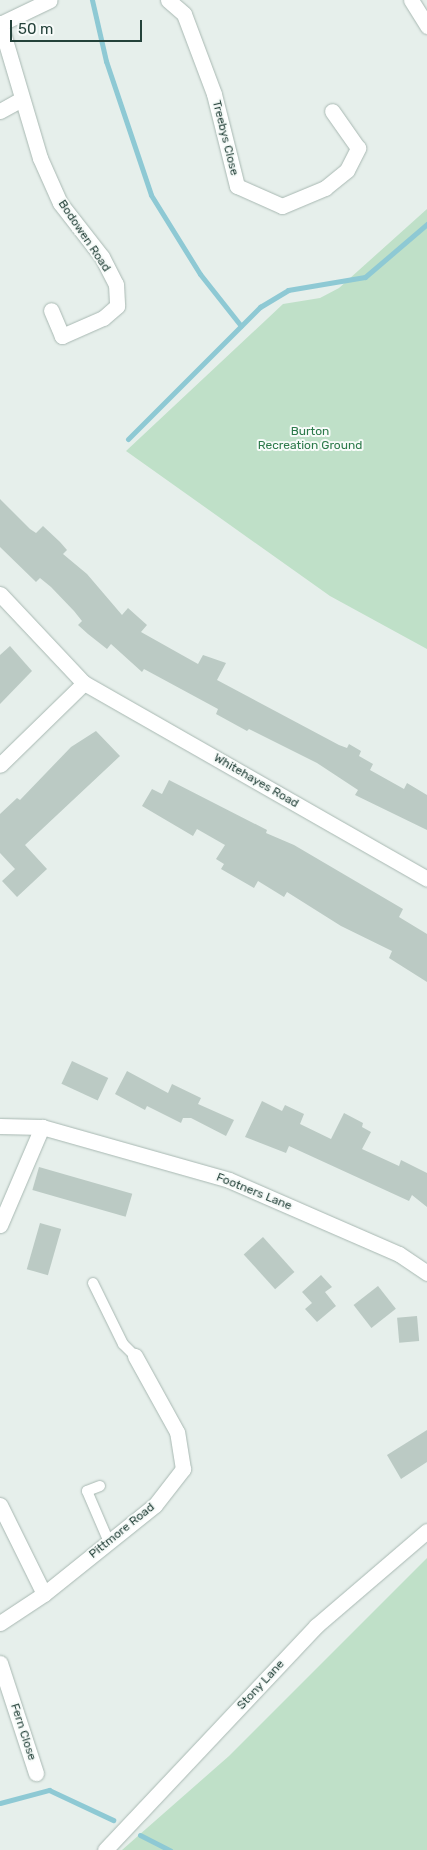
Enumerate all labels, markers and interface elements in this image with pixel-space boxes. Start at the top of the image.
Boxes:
scale bar [12,10,145,42]
text: 50 m [18,20,53,38]
street label: Treebys Close [209,99,241,177]
street label: Bodowen Road [55,197,113,275]
park label: Burton Recreation Ground [258,425,362,453]
street label: Whitehayes Road [211,751,301,811]
street label: Footners Lane [214,1170,294,1214]
street label: Pittmore Road [86,1500,158,1562]
street label: Stony Lane [234,1657,288,1713]
street label: Fern Close [7,1702,39,1762]

